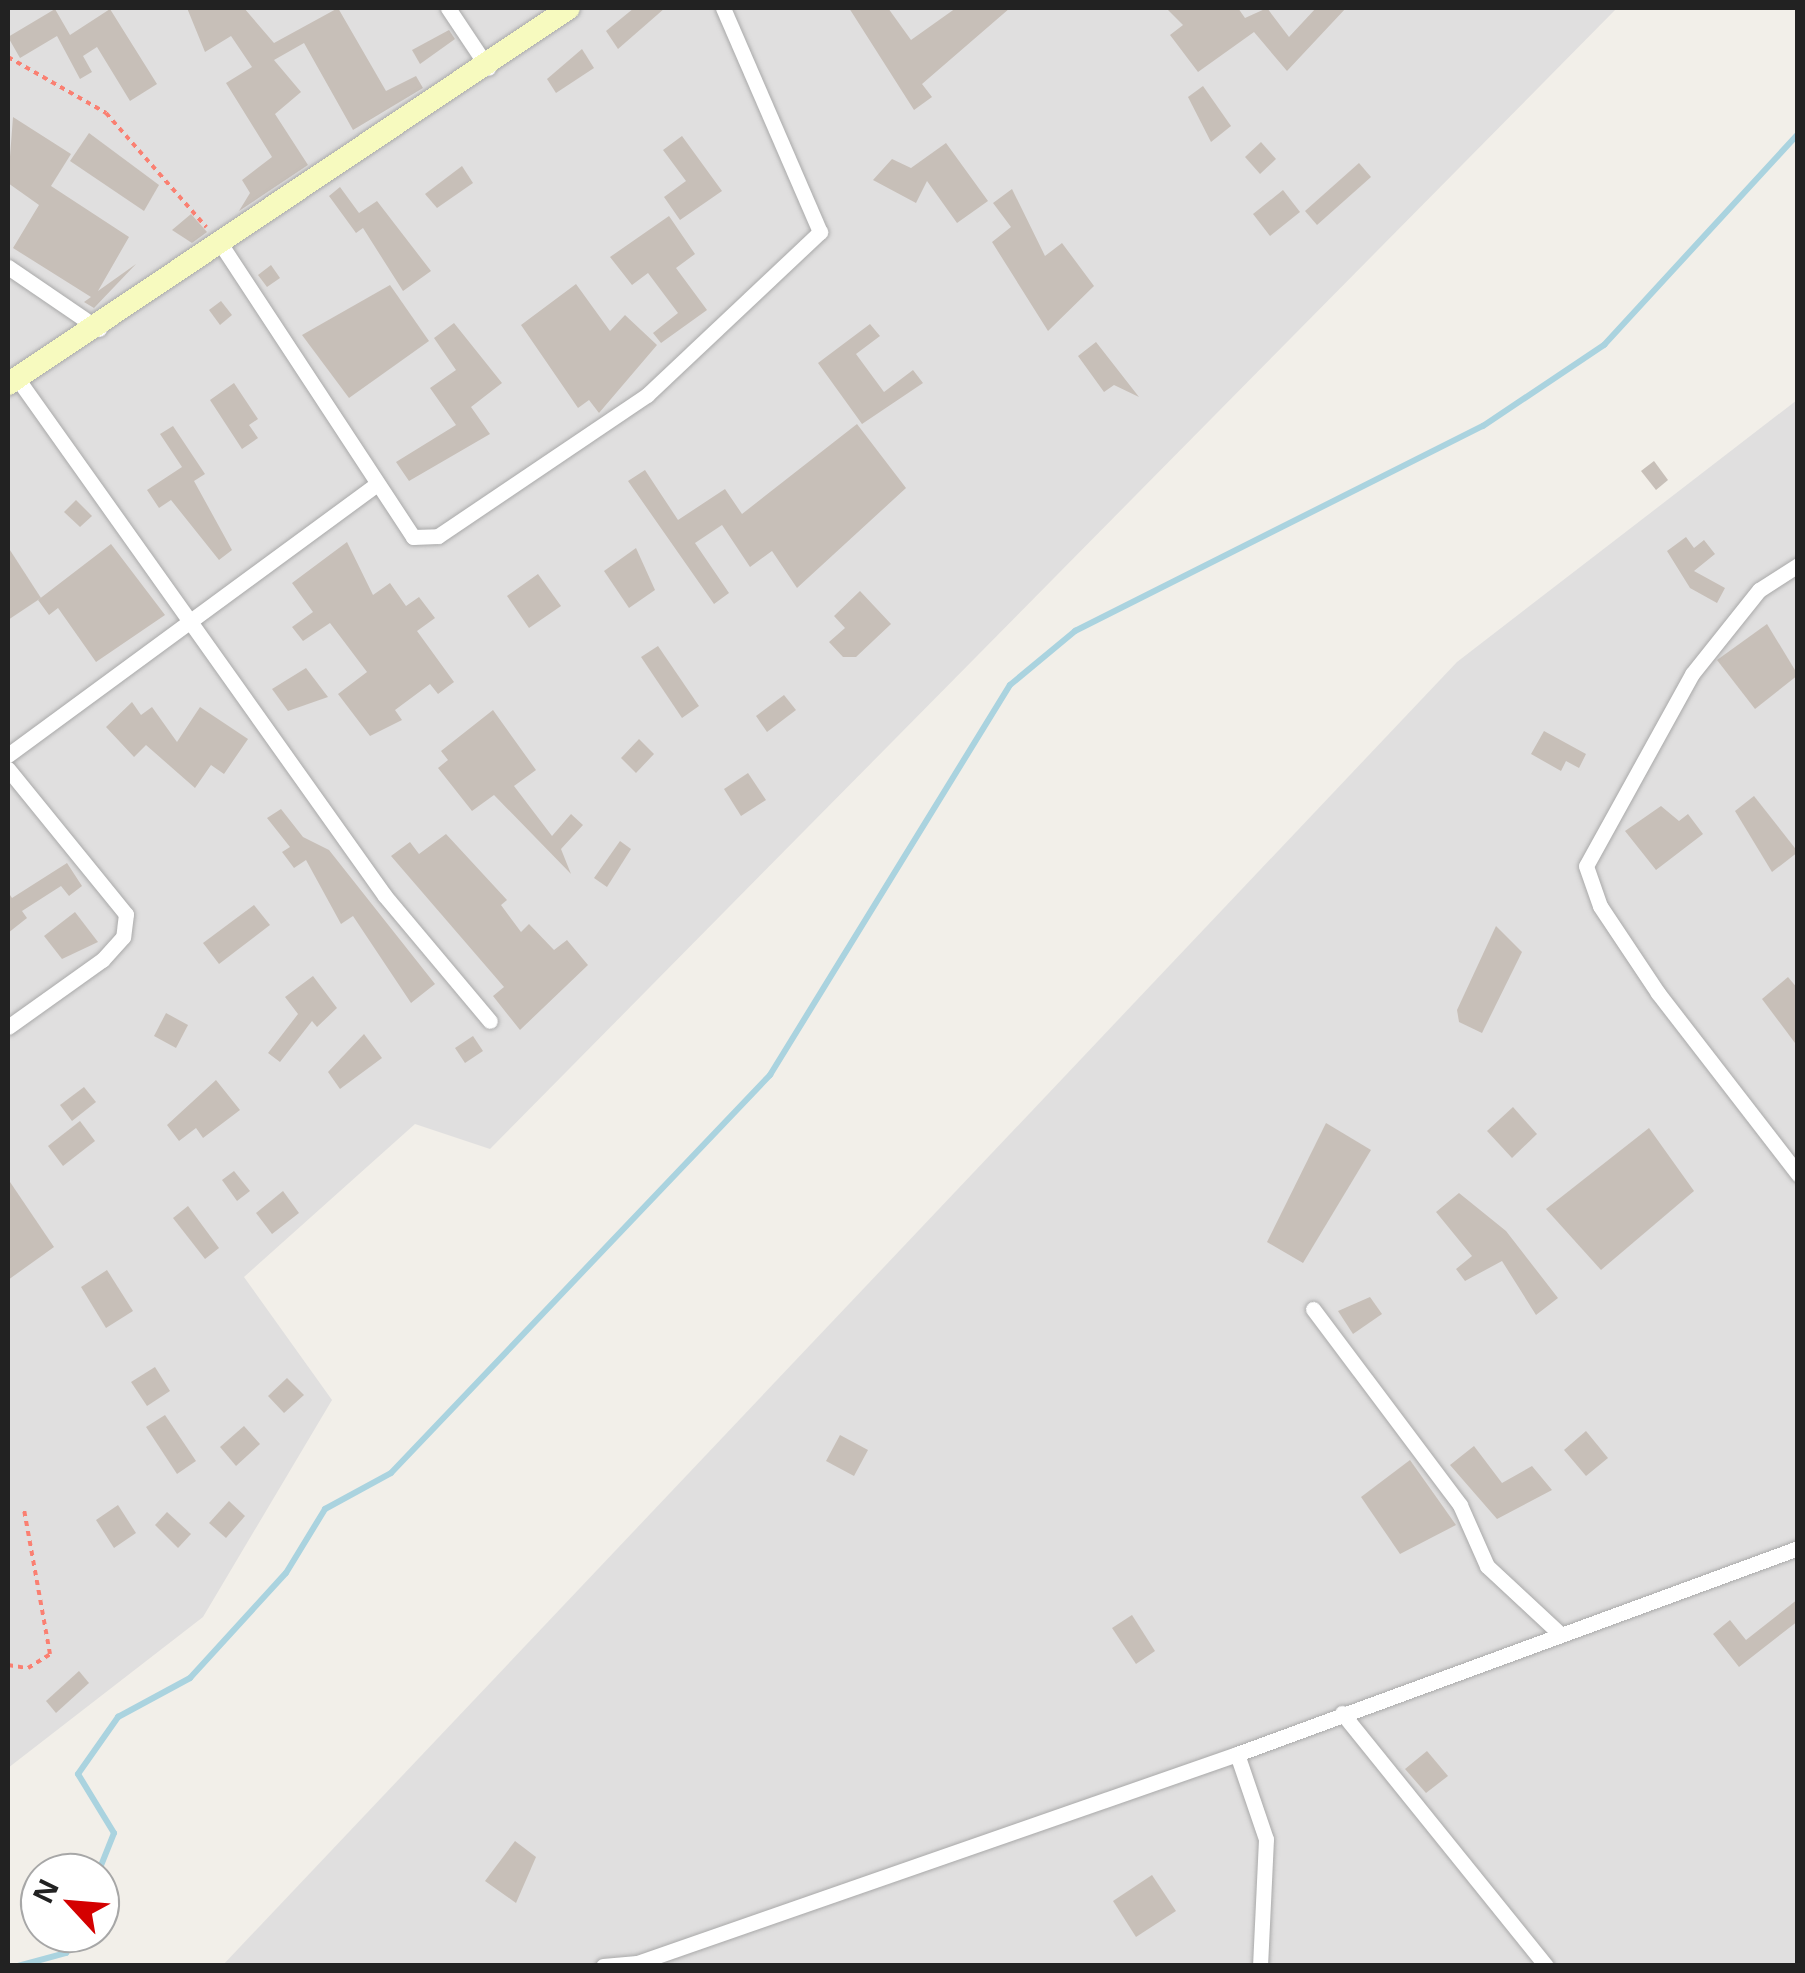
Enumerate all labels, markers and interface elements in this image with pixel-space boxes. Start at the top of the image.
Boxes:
north arrow [20,1853,120,1953]
text: N [23,1872,67,1909]

